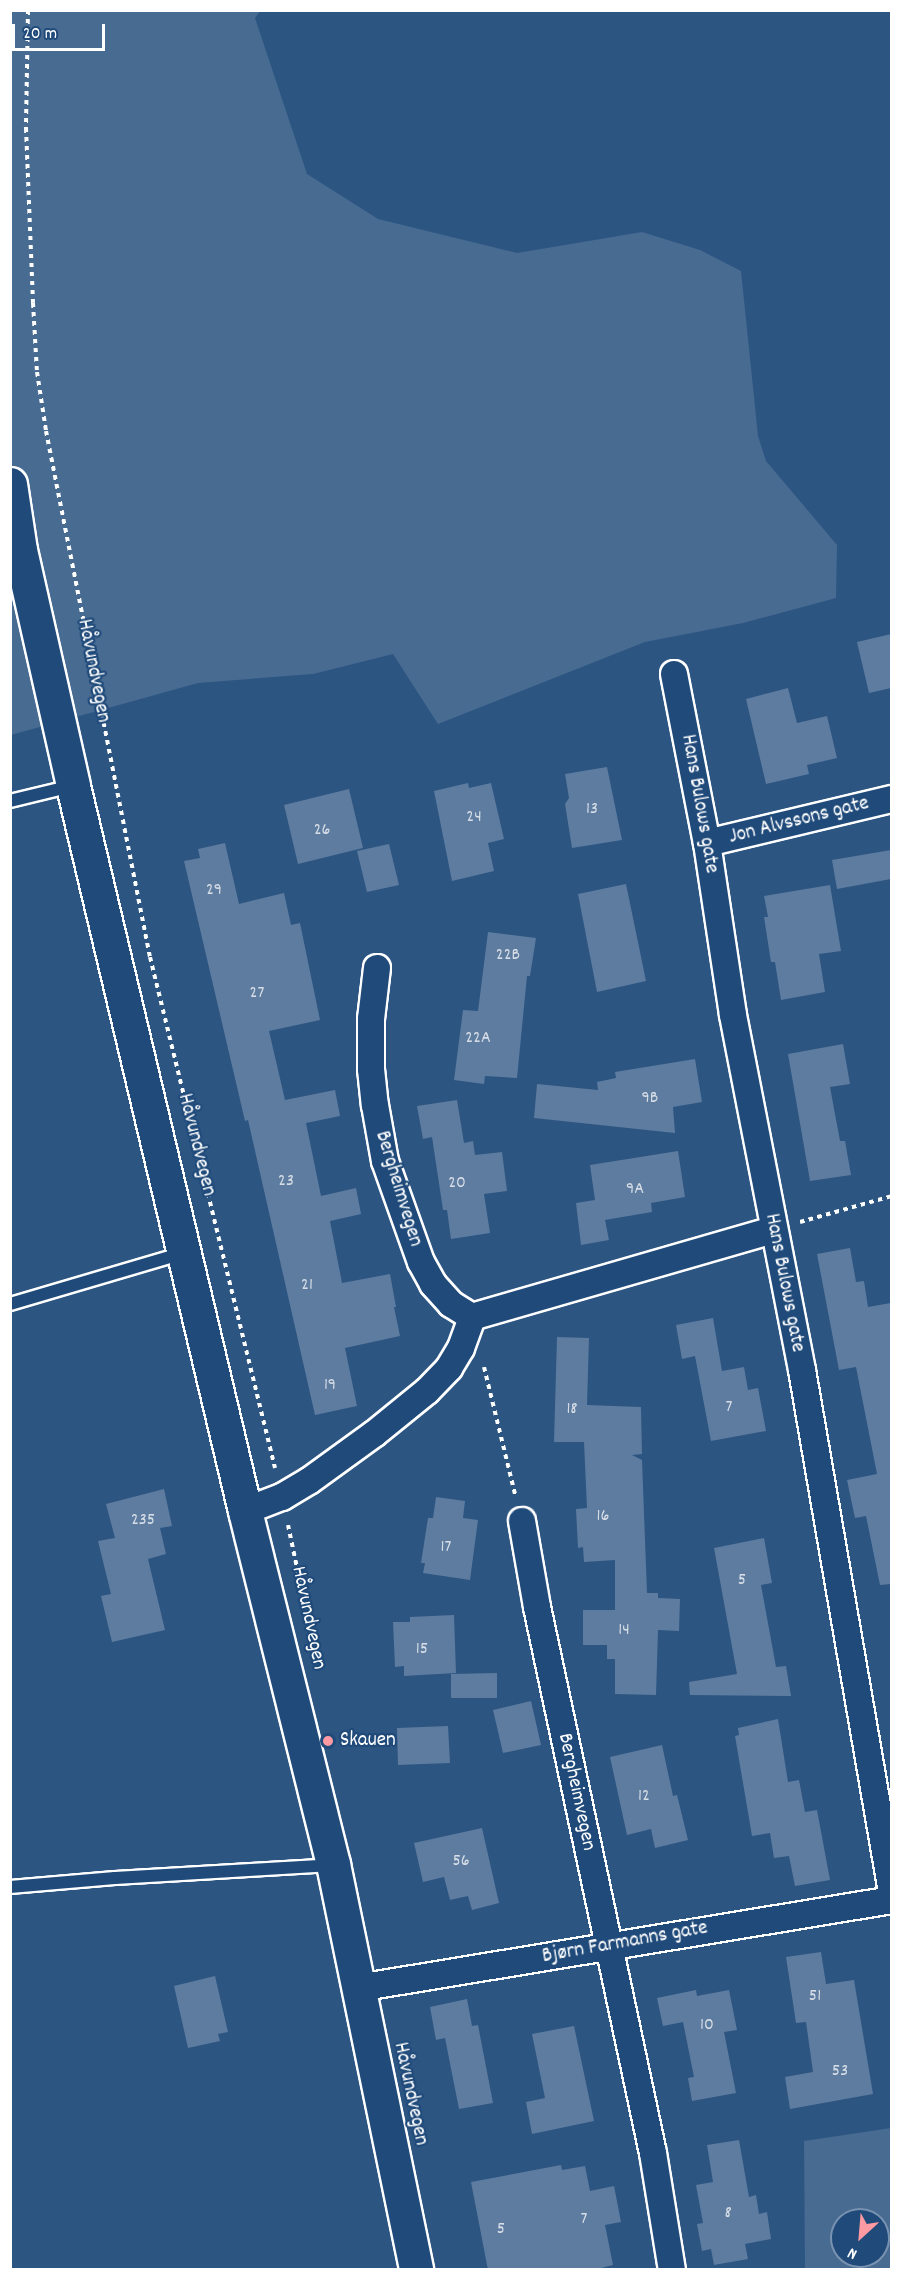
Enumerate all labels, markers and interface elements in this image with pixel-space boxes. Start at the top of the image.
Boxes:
scale bar [15,12,108,50]
text: 20 m [23,22,57,47]
street label: Håvundvegen [71,617,115,725]
street label: Hans Bulows gate [674,733,724,875]
street label: Jon Alvssons gate [727,791,871,851]
house number: 13 [586,799,598,821]
house number: 24 [466,807,482,829]
house number: 26 [314,820,330,842]
house number: 29 [206,880,222,902]
house number: 22B [496,945,520,967]
house number: 27 [250,983,264,1005]
house number: 22A [465,1028,491,1050]
house number: 9B [642,1088,658,1110]
street label: Håvundvegen [171,1091,221,1199]
street label: Bergheimvegen [368,1128,428,1250]
house number: 23 [278,1171,294,1193]
house number: 20 [448,1173,466,1195]
house number: 9A [626,1179,644,1201]
street label: Hans Bulows gate [758,1212,810,1354]
house number: 21 [301,1275,313,1297]
house number: 19 [324,1375,336,1397]
house number: 7 [726,1397,732,1419]
house number: 18 [566,1399,578,1421]
house number: 16 [597,1506,609,1528]
house number: 235 [131,1510,155,1532]
house number: 17 [441,1537,451,1559]
street label: Håvundvegen [285,1564,331,1672]
house number: 5 [738,1570,746,1592]
house number: 14 [618,1620,630,1642]
house number: 15 [416,1639,428,1661]
place label: Skauen [340,1728,396,1754]
street label: Bergheimvegen [551,1731,601,1853]
marker: Skauen [321,1734,335,1748]
house number: 12 [638,1786,650,1808]
house number: 56 [452,1851,470,1873]
street label: Bjørn Farmanns gate [540,1916,710,1970]
house number: 51 [809,1986,821,2008]
house number: 10 [700,2015,714,2037]
street label: Håvundvegen [387,2040,433,2148]
house number: 53 [832,2061,848,2083]
house number: 8 [724,2203,732,2225]
north arrow [830,2208,890,2268]
house number: 7 [581,2209,587,2231]
house number: 5 [497,2219,505,2241]
text: N [844,2241,861,2265]

